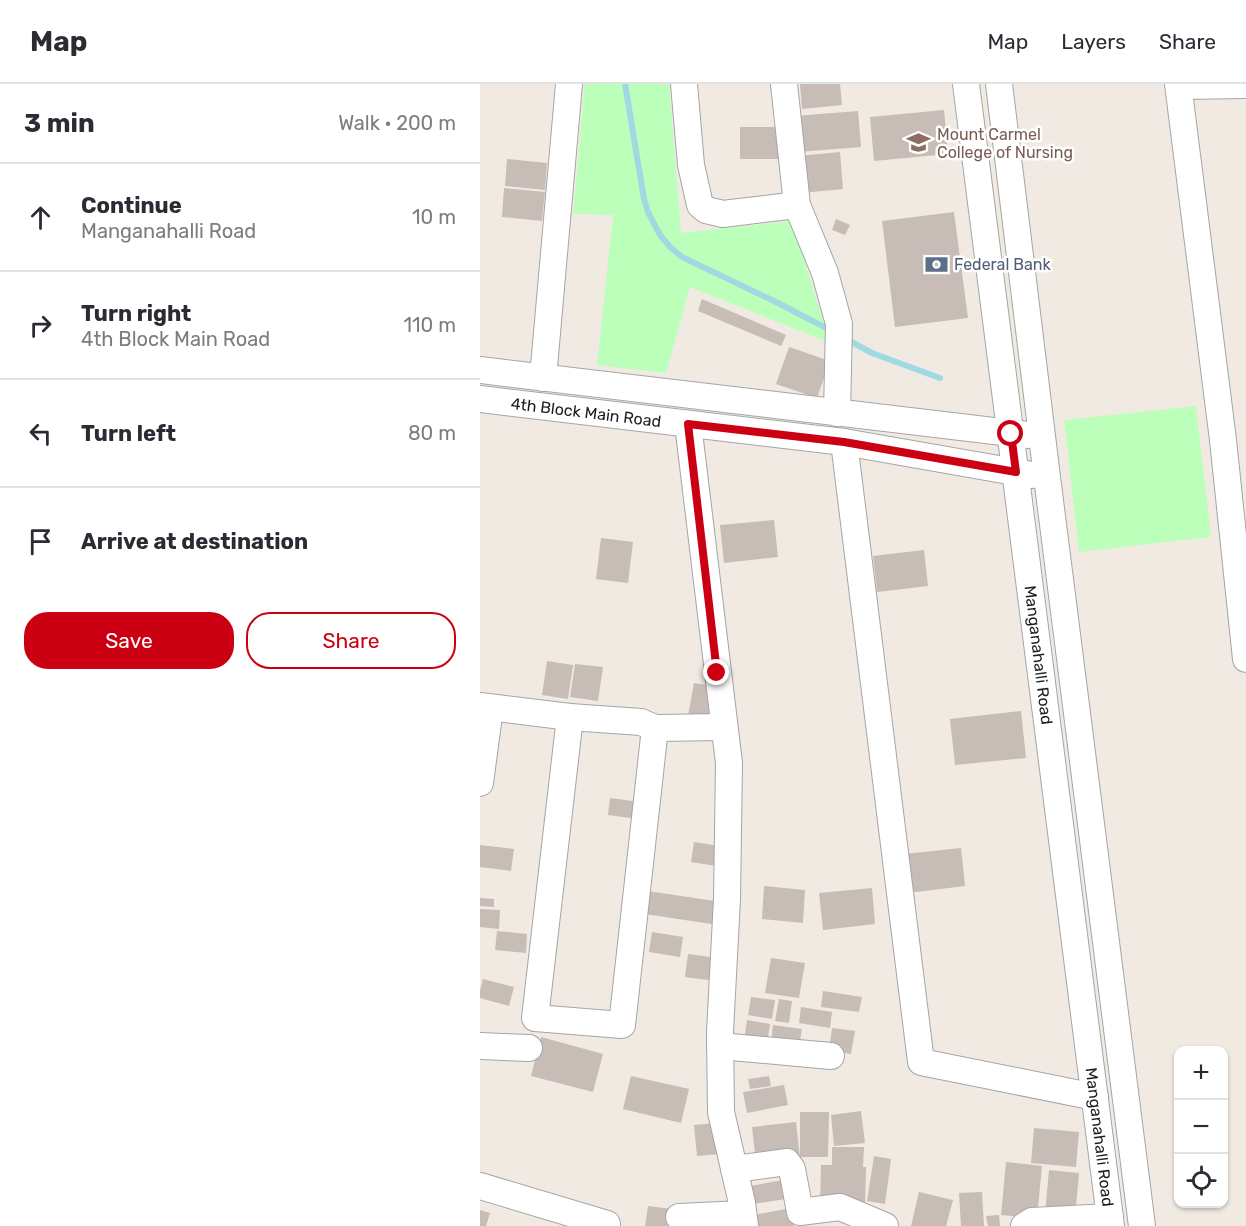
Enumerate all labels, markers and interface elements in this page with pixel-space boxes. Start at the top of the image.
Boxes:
text: Map [30,25,87,58]
text: Map [987,29,1028,54]
text: Layers [1061,29,1126,54]
text: Share [1159,29,1216,54]
text: 3 min [24,108,95,139]
text: Walk · 200 m [338,111,456,135]
place label: Mount Carmel College of Nursing [937,125,1073,162]
school or university icon: Mount Carmel College of Nursing [906,130,932,156]
text: Continue [81,192,182,219]
icon: ahead [24,201,57,234]
text: 10 m [412,205,456,229]
text: Manganahalli Road [81,219,256,243]
bank icon: Federal Bank [923,251,949,277]
place label: Federal Bank [954,255,1051,274]
text: Turn right [81,300,191,327]
icon: right [24,309,57,342]
text: 110 m [404,313,456,337]
text: 4th Block Main Road [81,327,270,351]
street label: 4th Block Main Road [510,394,662,431]
icon: left [24,417,57,450]
text: Turn left [81,420,176,447]
route start [997,420,1023,446]
text: 80 m [408,421,456,445]
icon: arrive [24,525,57,558]
text: Arrive at destination [81,528,308,555]
street label: Manganahalli Road [1021,584,1056,726]
button: Save [24,612,234,669]
button: Share [246,612,456,669]
route end [703,659,729,685]
map controls [1174,1046,1228,1208]
button: + [1174,1046,1228,1100]
street label: Manganahalli Road [1082,1066,1117,1208]
button: − [1174,1100,1228,1154]
button: locate [1174,1154,1228,1208]

